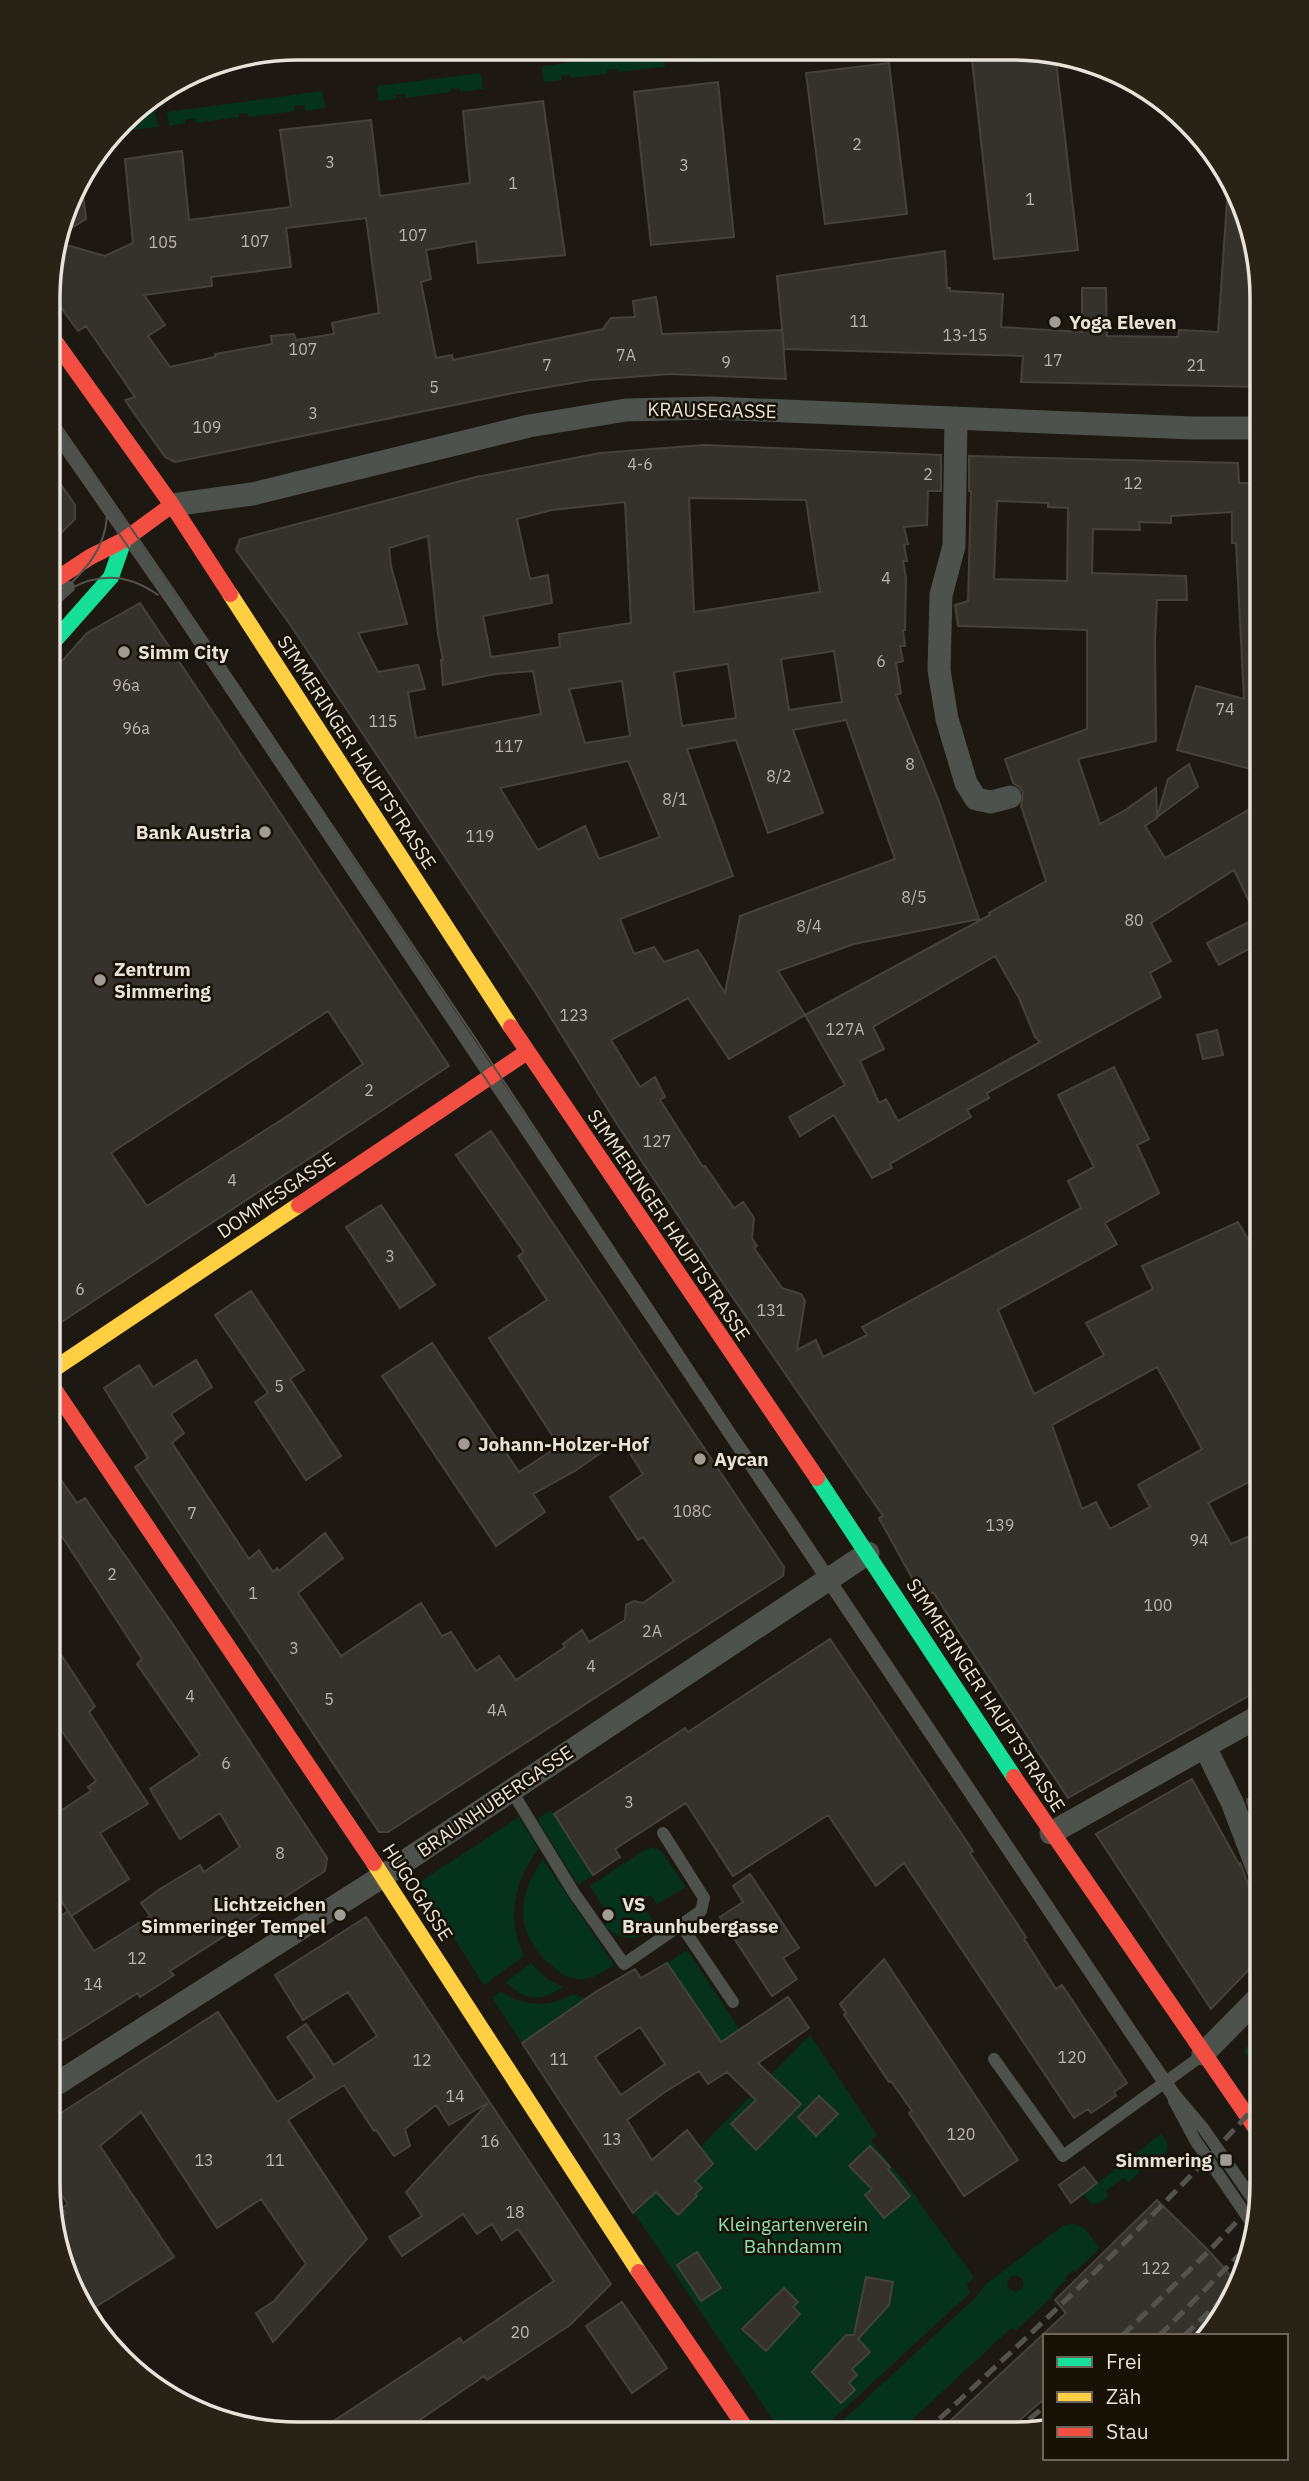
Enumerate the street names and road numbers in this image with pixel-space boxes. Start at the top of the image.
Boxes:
street label: KRAUSEGASSE [647,397,777,423]
street label: SIMMERINGER HAUPTSTRASSE [272,631,442,873]
street label: SIMMERINGER HAUPTSTRASSE [582,1105,756,1345]
street label: DOMMESGASSE [212,1147,340,1243]
street label: SIMMERINGER HAUPTSTRASSE [901,1574,1071,1816]
street label: BRAUNHUBERGASSE [412,1740,578,1862]
street label: HUGOGASSE [378,1839,458,1945]

